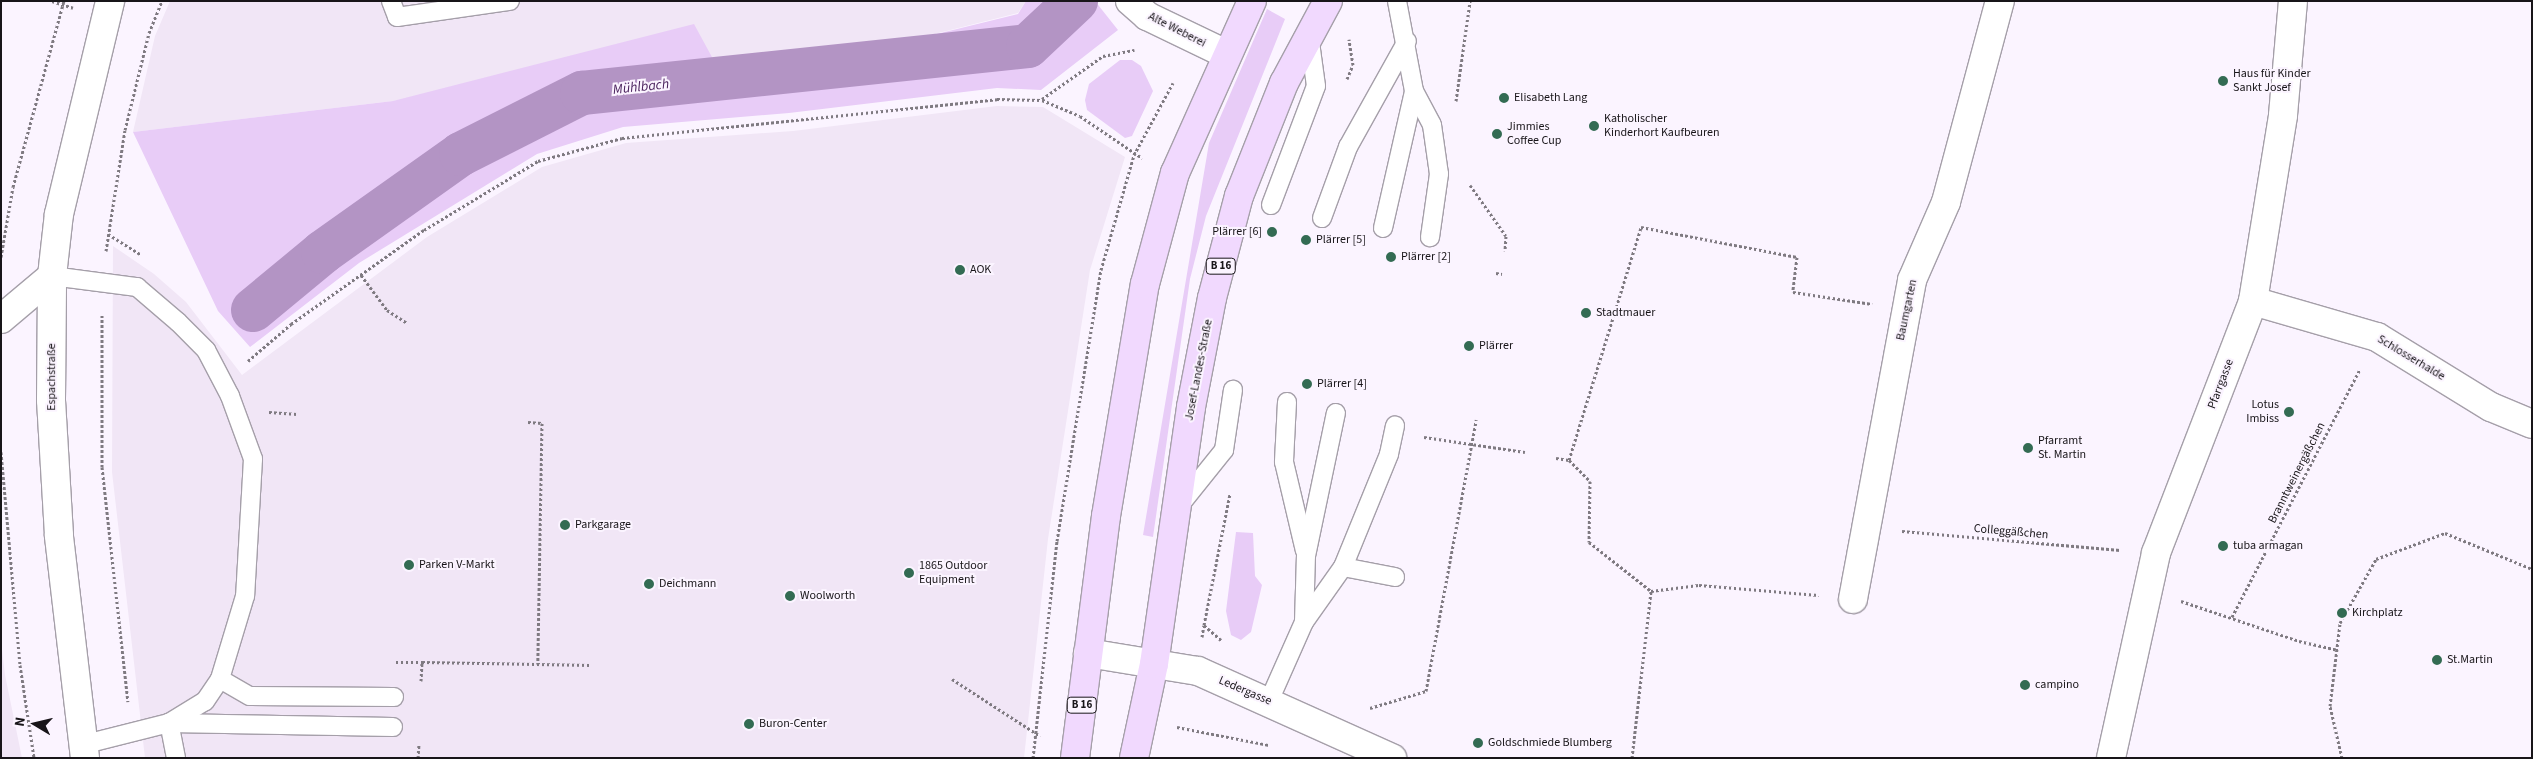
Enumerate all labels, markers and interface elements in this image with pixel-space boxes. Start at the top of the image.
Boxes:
street label: Alte Weberei [1146,9,1208,51]
place label: Haus für Kinder Sankt Josef [2233,67,2311,95]
marker: Haus für Kinder Sankt Josef [2217,75,2229,87]
water label: Mühlbach [612,76,670,98]
place label: Elisabeth Lang [1514,91,1587,105]
marker: Elisabeth Lang [1498,92,1510,104]
place label: Katholischer Kinderhort Kaufbeuren [1604,112,1720,140]
place label: Jimmies Coffee Cup [1507,120,1561,148]
marker: Katholischer Kinderhort Kaufbeuren [1588,120,1600,132]
marker: Jimmies Coffee Cup [1491,128,1503,140]
place label: Plärrer [6] [1212,225,1262,239]
marker: Plärrer [6] [1266,226,1278,238]
place label: Plärrer [5] [1316,233,1366,247]
marker: Plärrer [5] [1300,234,1312,246]
place label: Plärrer [2] [1401,250,1451,264]
marker: Plärrer [2] [1385,251,1397,263]
road number: B 16 [1205,258,1237,274]
place label: AOK [970,263,991,277]
marker: AOK [954,264,966,276]
street label: Baumgarten [1894,278,1920,342]
place label: Stadtmauer [1596,306,1655,320]
marker: Stadtmauer [1580,307,1592,319]
street label: Josef-Landes-Straße [1182,318,1216,422]
street label: Schlosserhalde [2375,332,2447,384]
place label: Plärrer [1479,339,1513,353]
marker: Plärrer [1463,340,1475,352]
street label: Espachstraße [45,343,59,411]
street label: Pfarrgasse [2205,357,2237,411]
place label: Plärrer [4] [1317,377,1367,391]
marker: Plärrer [4] [1301,378,1313,390]
place label: Lotus Imbiss [2246,398,2279,426]
marker: Lotus Imbiss [2283,406,2295,418]
street label: Branntweinergäßchen [2265,420,2329,526]
place label: Pfarramt St. Martin [2038,434,2086,462]
marker: Pfarramt St. Martin [2022,442,2034,454]
place label: Parkgarage [575,518,631,532]
marker: Parkgarage [559,519,571,531]
street label: Colleggäßchen [1973,522,2049,542]
place label: tuba armagan [2233,539,2303,553]
marker: tuba armagan [2217,540,2229,552]
place label: Parken V-Markt [419,558,494,572]
marker: Parken V-Markt [403,559,415,571]
place label: 1865 Outdoor Equipment [919,559,987,587]
marker: 1865 Outdoor Equipment [903,567,915,579]
place label: Deichmann [659,577,716,591]
marker: Deichmann [643,578,655,590]
place label: Woolworth [800,589,855,603]
marker: Woolworth [784,590,796,602]
place label: Kirchplatz [2352,606,2403,620]
marker: Kirchplatz [2336,607,2348,619]
place label: St.Martin [2447,653,2493,667]
marker: St.Martin [2431,654,2443,666]
street label: Ledergasse [1216,673,1274,709]
place label: campino [2035,678,2079,692]
marker: campino [2019,679,2031,691]
road number: B 16 [1066,696,1098,714]
north arrow [10,699,60,749]
text: N [10,715,31,728]
place label: Buron-Center [759,717,827,731]
marker: Buron-Center [743,718,755,730]
place label: Goldschmiede Blumberg [1488,736,1612,750]
marker: Goldschmiede Blumberg [1472,737,1484,749]

